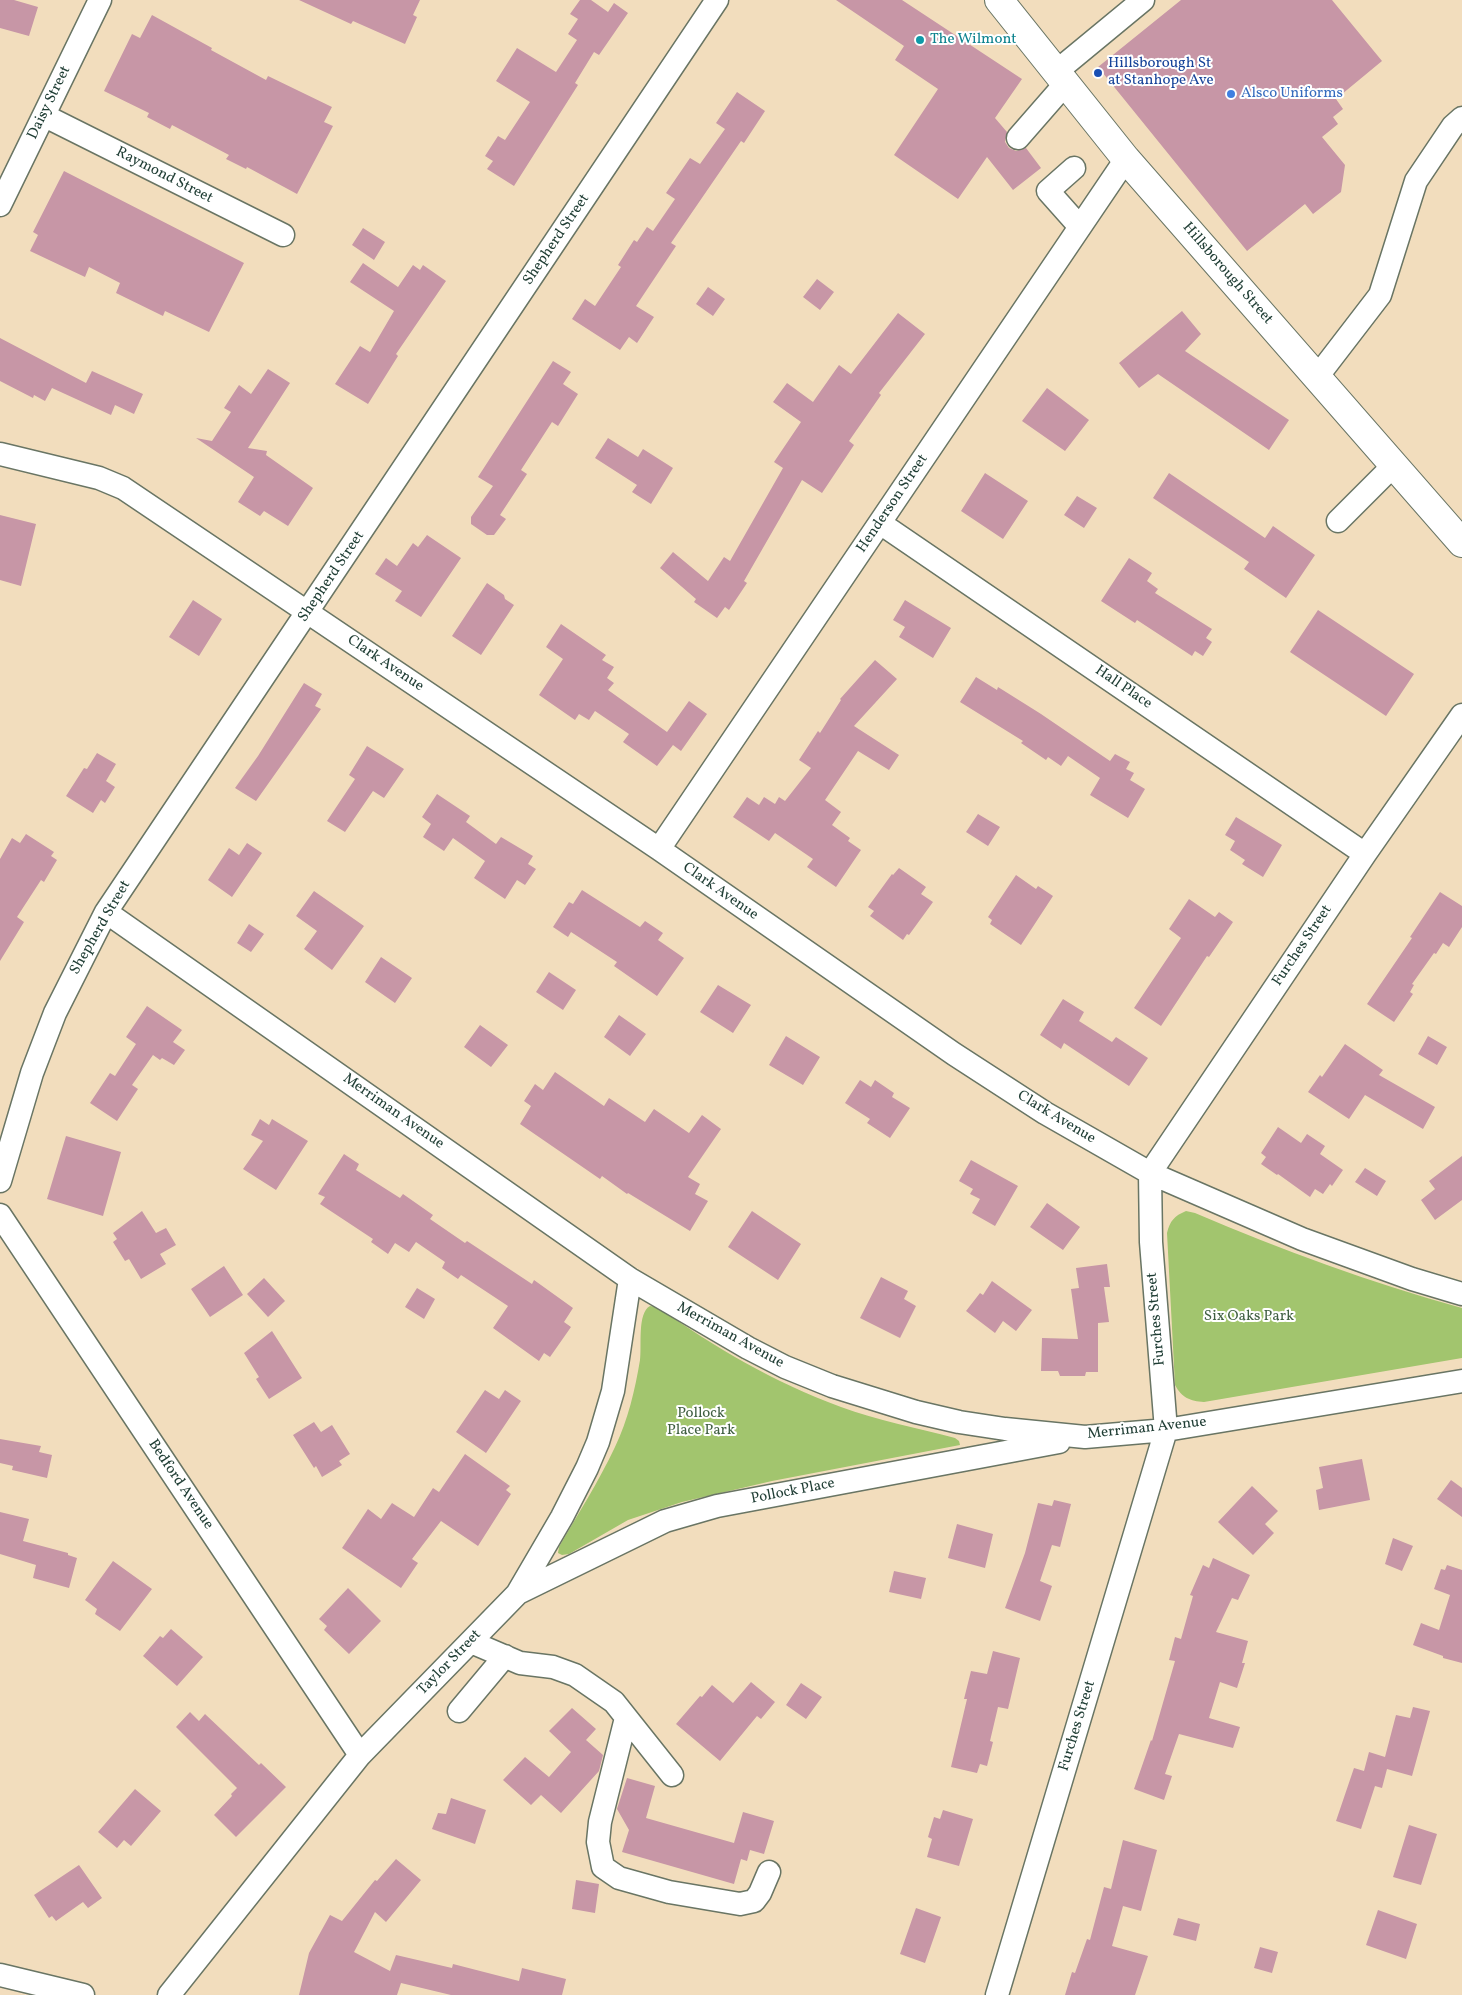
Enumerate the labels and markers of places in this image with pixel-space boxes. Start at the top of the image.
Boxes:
place label: The Wilmont [930,31,1017,49]
marker: The Wilmont [914,34,926,46]
place label: Hillsborough St at Stanhope Ave [1108,55,1214,90]
marker: Hillsborough St at Stanhope Ave [1092,67,1104,79]
place label: Alsco Uniforms [1241,85,1343,103]
marker: Alsco Uniforms [1225,88,1237,100]

